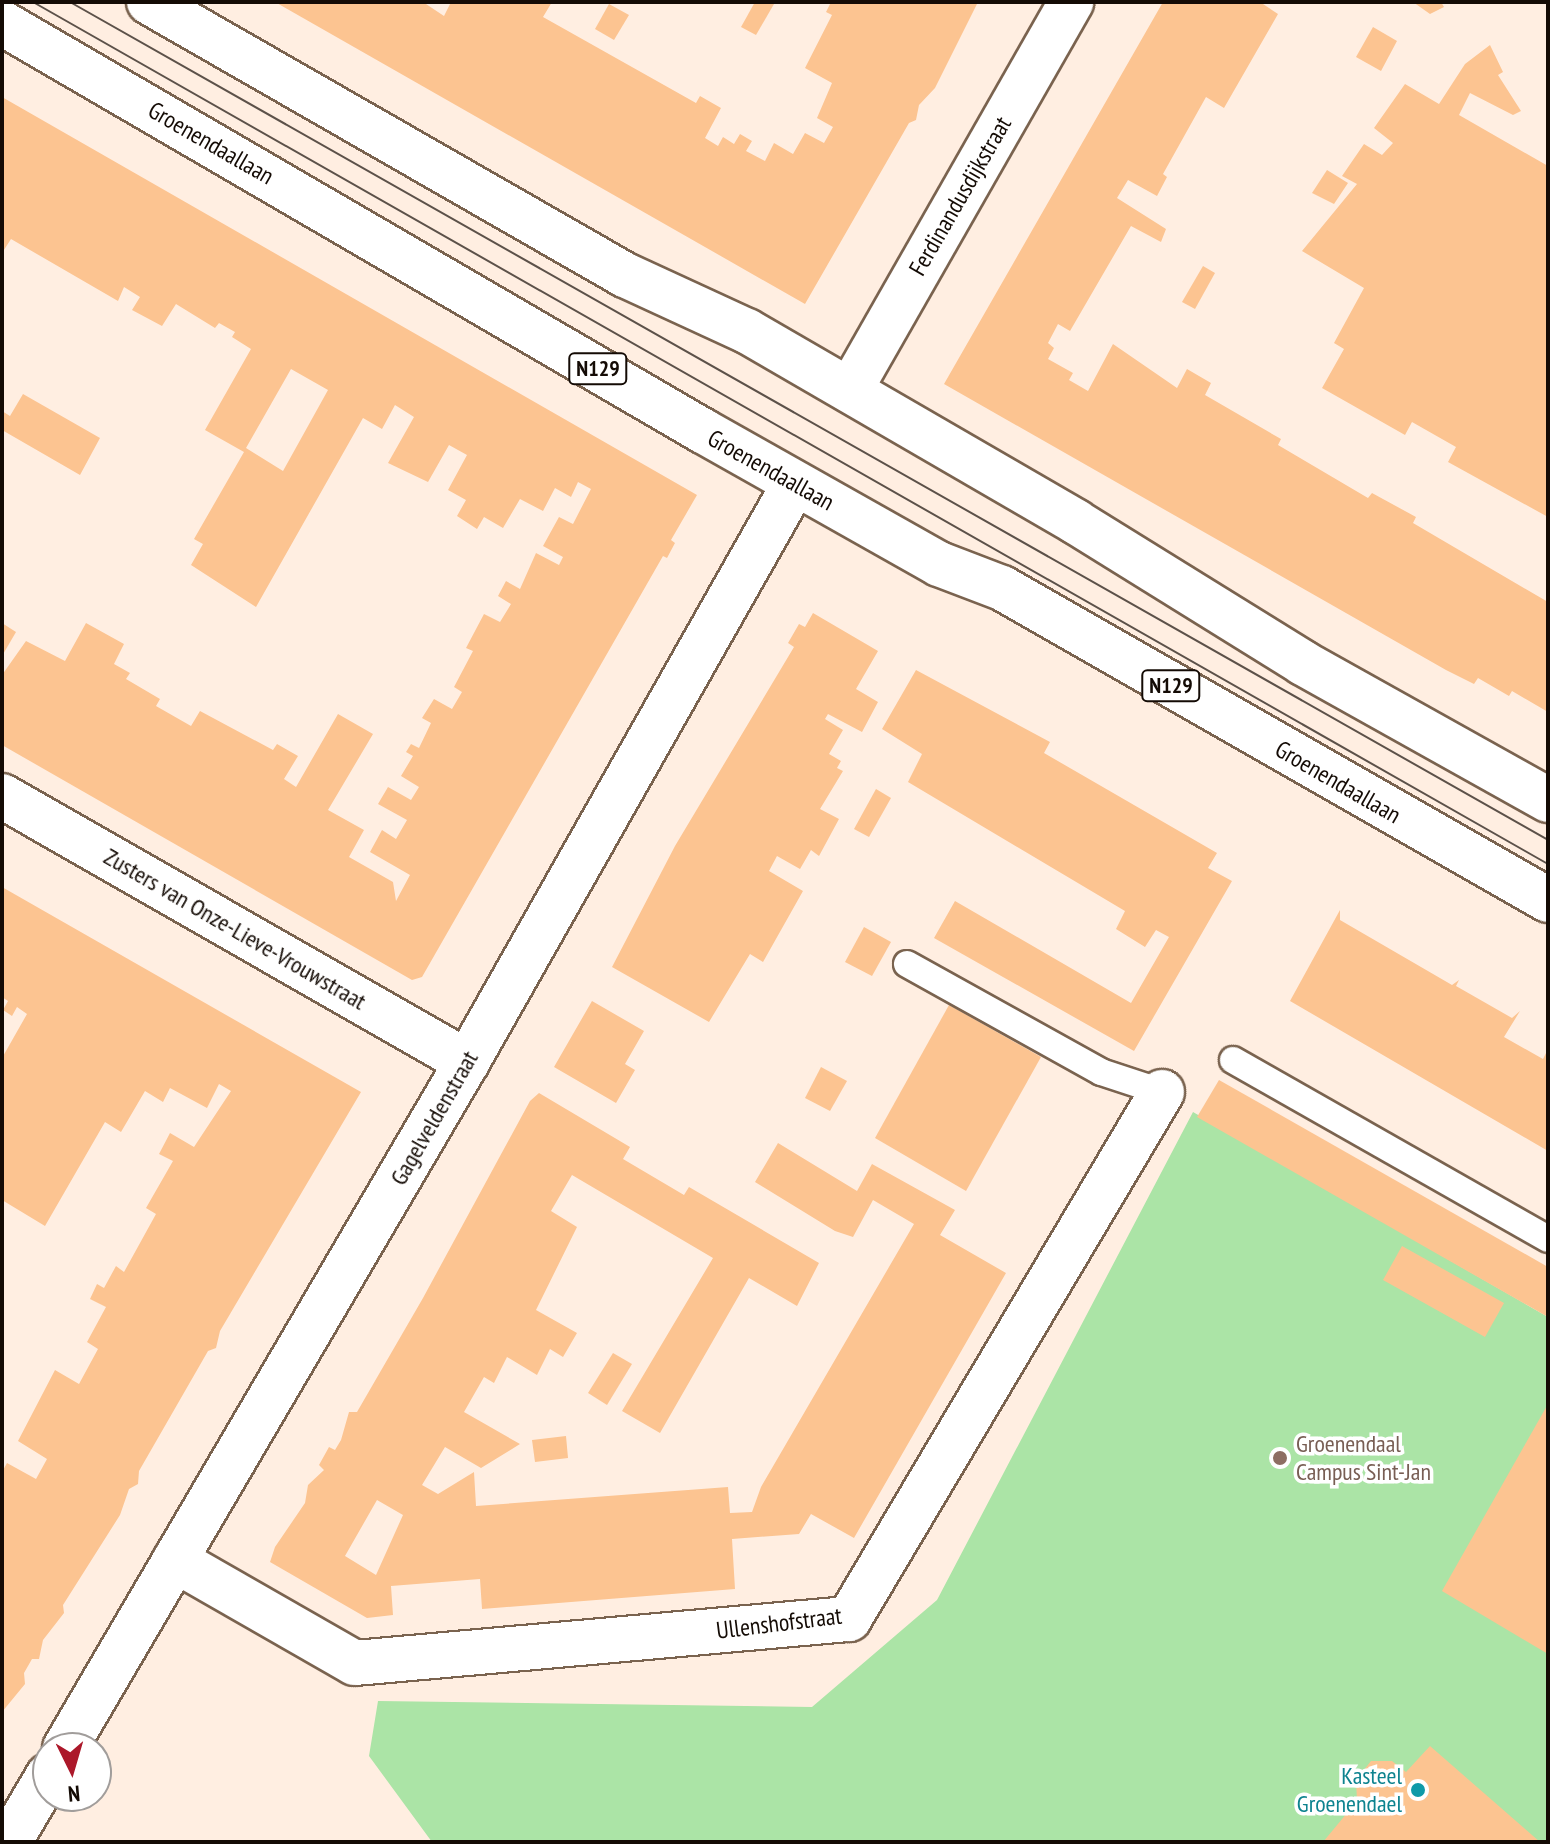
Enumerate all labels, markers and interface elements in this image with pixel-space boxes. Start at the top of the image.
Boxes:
street label: Groenendaallaan [143,95,279,191]
street label: Ferdinandusdijkstraat [903,111,1017,281]
road number: N129 [568,351,628,387]
street label: Groenendaallaan [703,423,839,517]
road number: N129 [1141,668,1201,704]
street label: Groenendaallaan [1270,734,1406,830]
street label: Zusters van Onze-Lieve-Vrouwstraat [99,842,371,1016]
street label: Gagelveldenstraat [384,1046,484,1190]
place label: Groenendaal Campus Sint-Jan [1296,1430,1431,1486]
marker: Groenendaal Campus Sint-Jan [1271,1449,1289,1467]
street label: Ullenshofstraat [715,1601,843,1645]
north arrow [32,1732,112,1812]
place label: Kasteel Groenendael [1297,1762,1402,1818]
text: N [67,1779,81,1808]
marker: Kasteel Groenendael [1409,1781,1427,1799]

